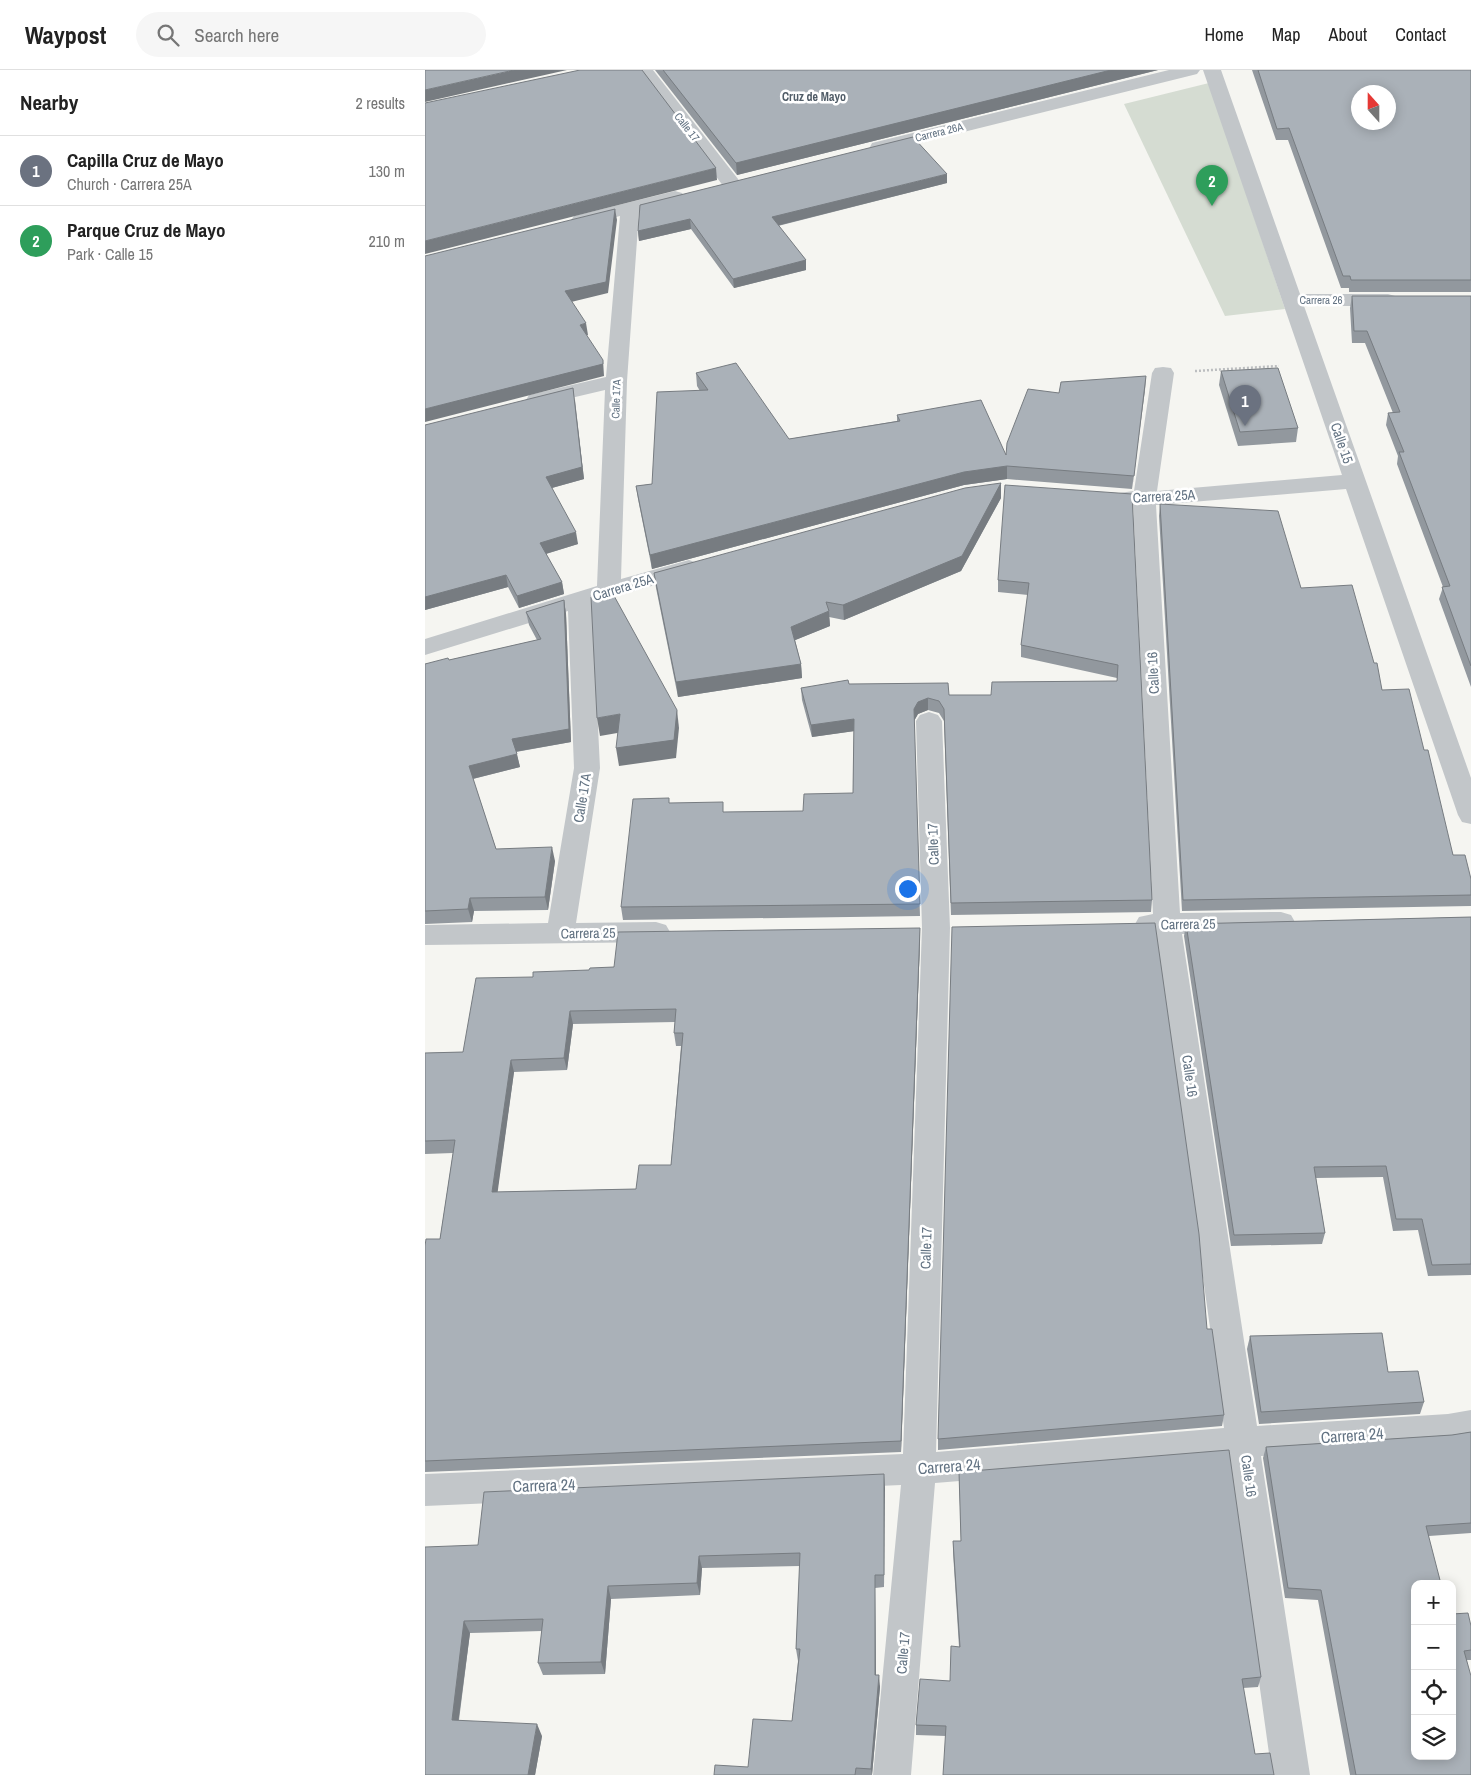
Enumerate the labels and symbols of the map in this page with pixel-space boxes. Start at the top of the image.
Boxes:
north arrow [1351,85,1396,130]
district label: Cruz de Mayo [782,89,846,105]
street label: Calle 17 [671,110,703,144]
street label: Carrera 26A [913,119,965,145]
pin: 2 [1196,165,1228,206]
street label: Carrera 26 [1299,293,1343,307]
street label: Calle 17A [608,378,624,419]
pin: 1 [1229,385,1261,426]
street label: Calle 15 [1327,420,1357,466]
street label: Carrera 25A [1132,485,1196,507]
street label: Carrera 25A [590,569,656,605]
street label: Calle 16 [1143,651,1163,695]
street label: Calle 17A [569,772,595,824]
street label: Calle 17 [923,823,943,865]
your location [895,876,921,902]
street label: Carrera 25 [1160,915,1216,933]
street label: Carrera 25 [560,924,616,942]
street label: Calle 16 [1178,1054,1202,1098]
street label: Calle 17 [916,1227,936,1269]
street label: Carrera 24 [1320,1422,1384,1448]
street label: Carrera 24 [917,1453,981,1479]
street label: Calle 16 [1237,1454,1261,1498]
street label: Carrera 24 [512,1473,576,1497]
street label: Calle 17 [892,1631,914,1675]

